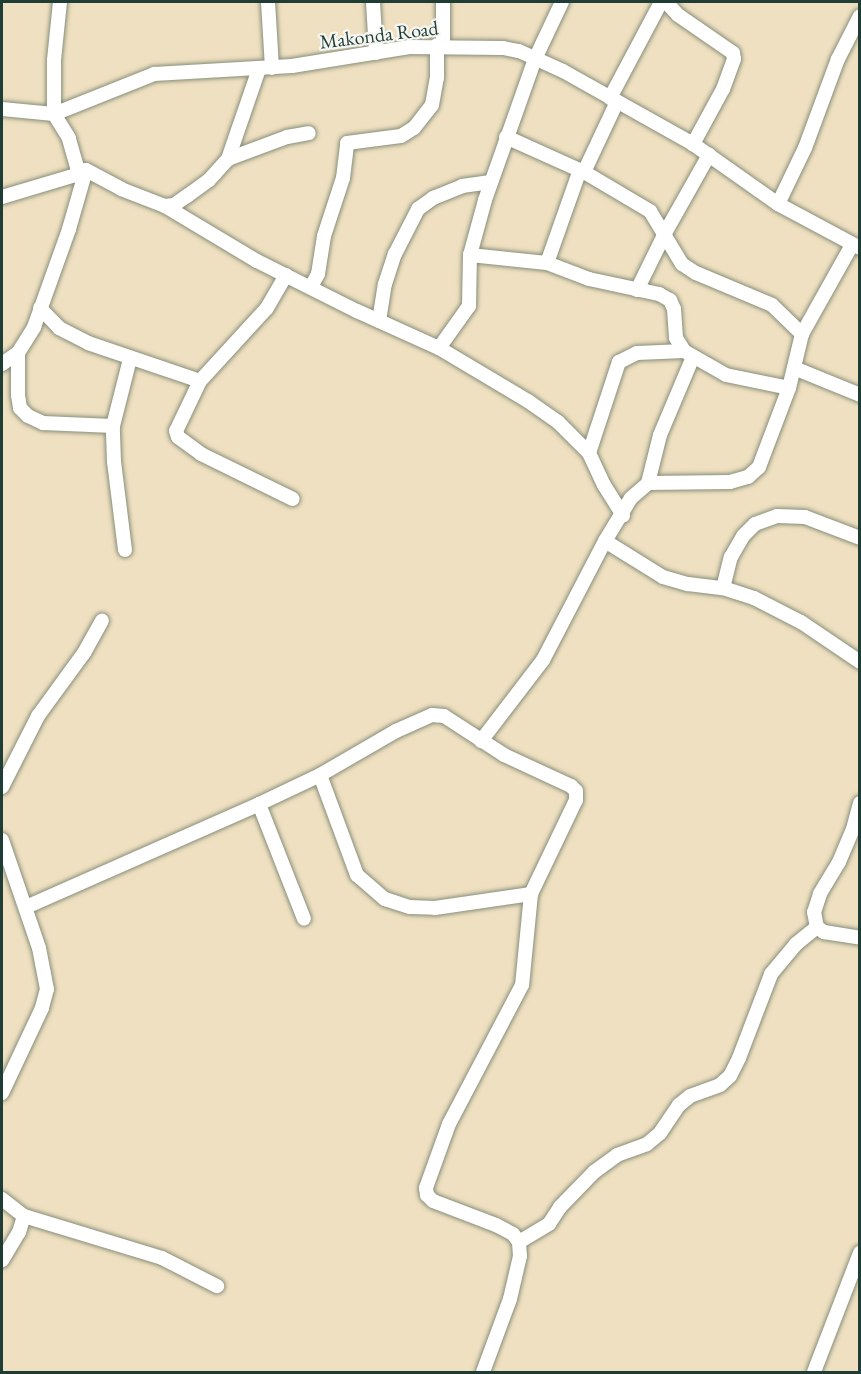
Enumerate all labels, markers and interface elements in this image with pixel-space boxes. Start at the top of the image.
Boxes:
street label: Makonda Road [318,16,440,54]

